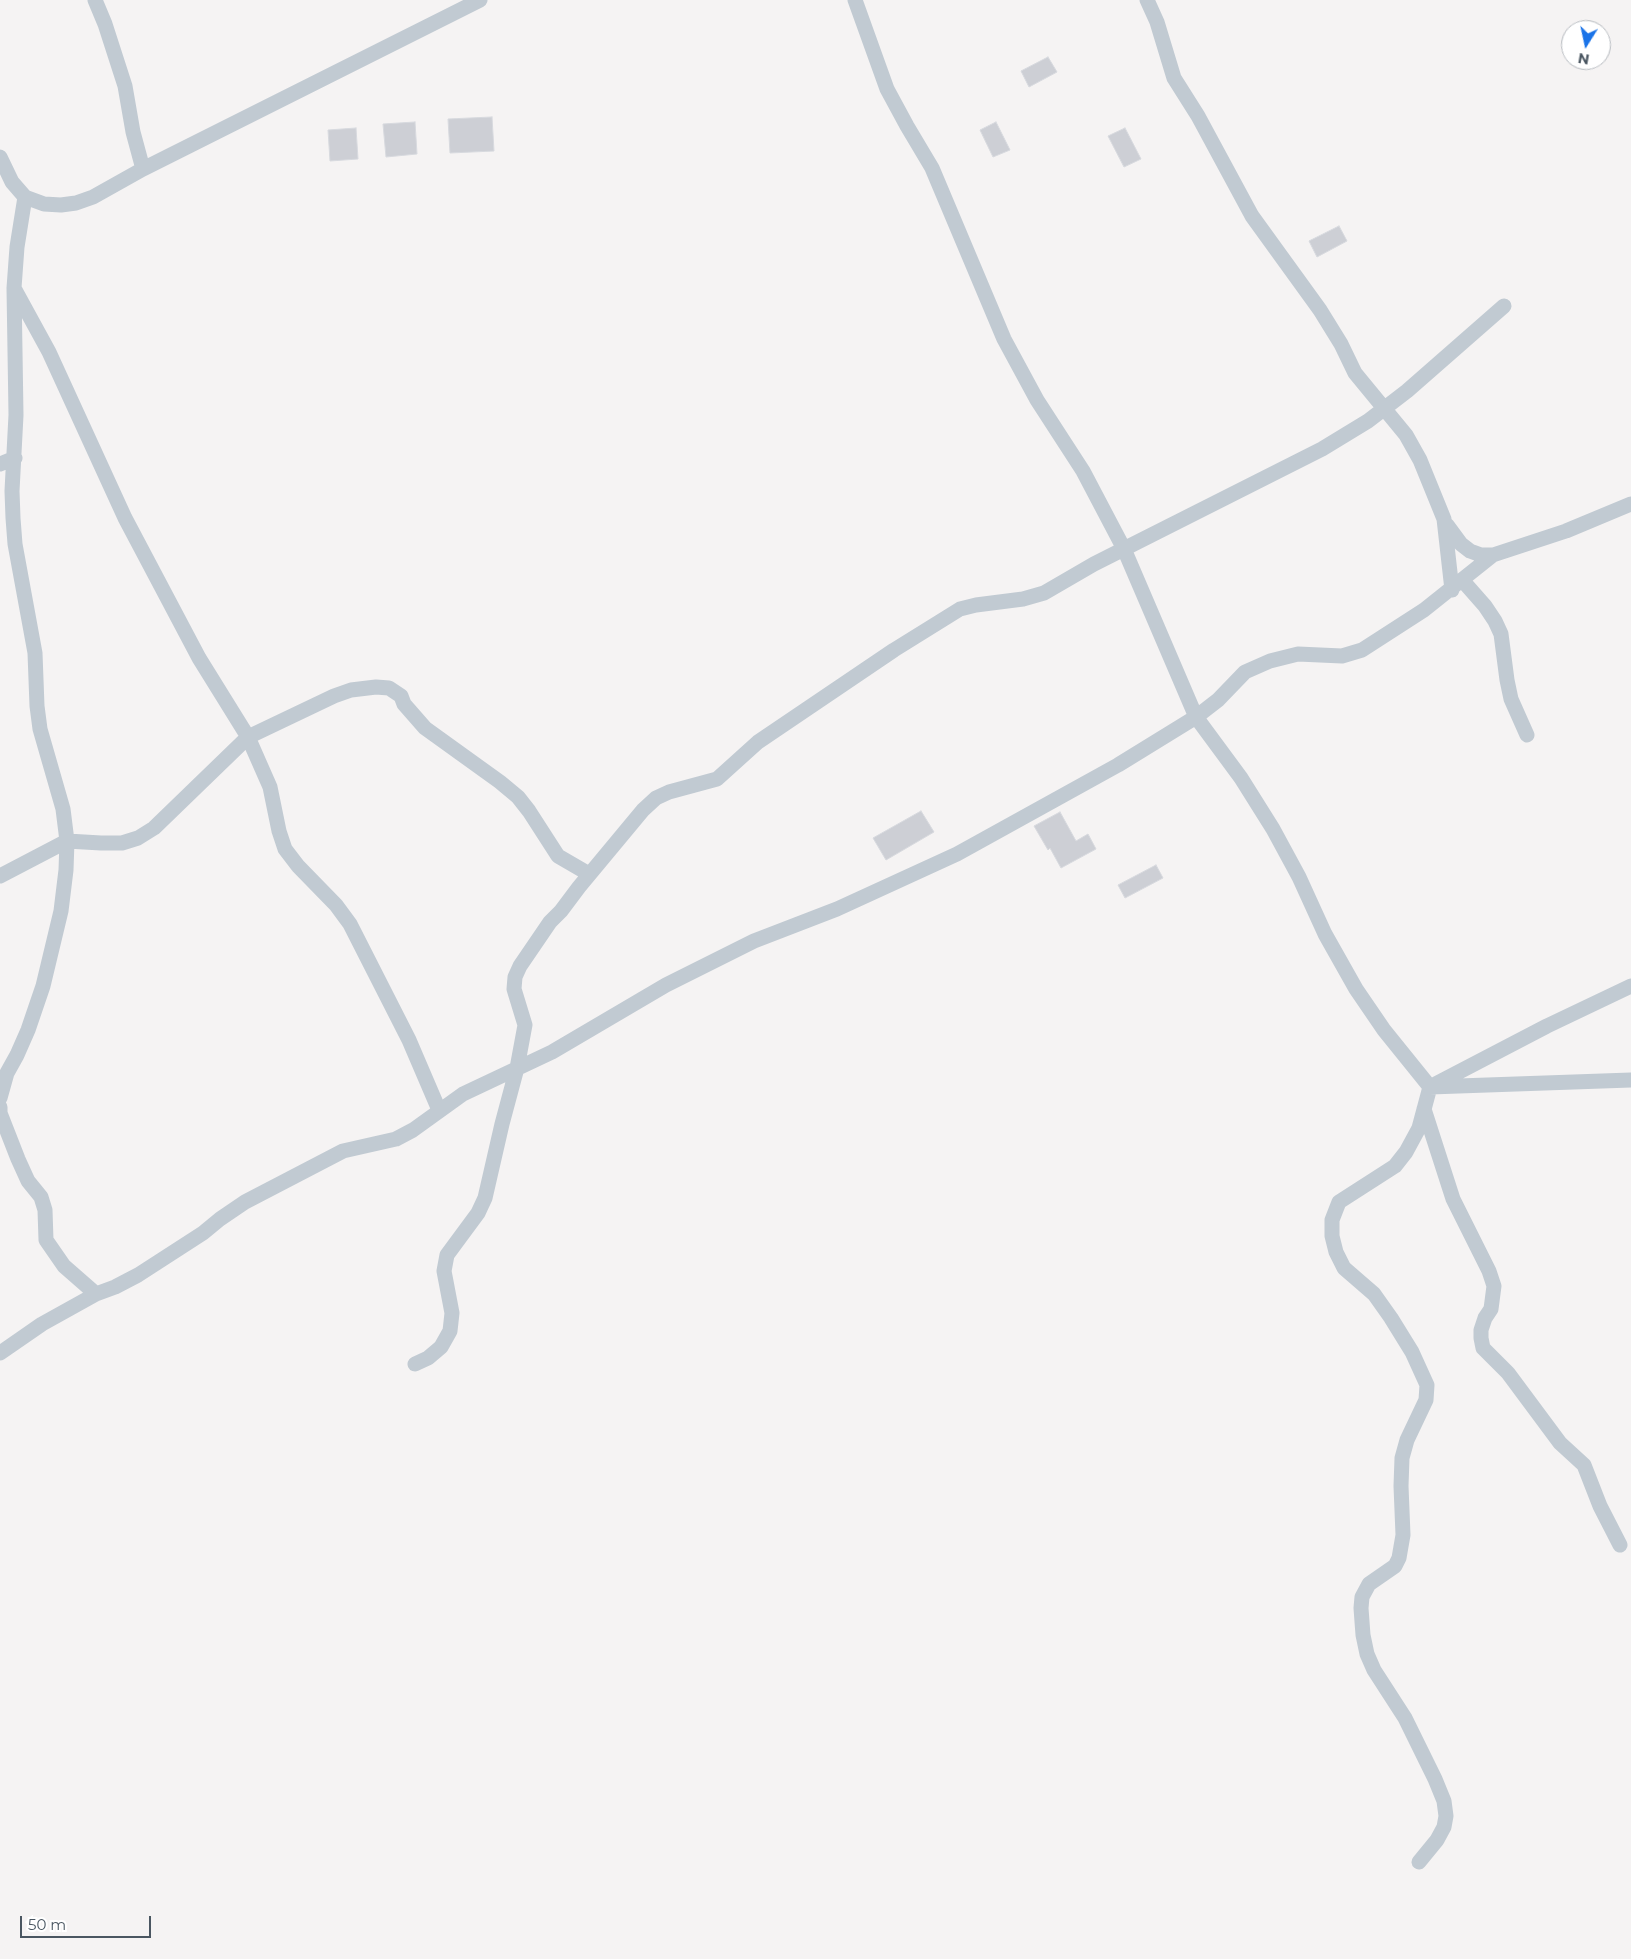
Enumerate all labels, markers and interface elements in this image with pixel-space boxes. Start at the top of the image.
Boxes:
north arrow [1561,20,1611,70]
text: N [1576,49,1591,69]
scale bar [22,1906,154,1938]
text: 50 m [28,1915,66,1934]

